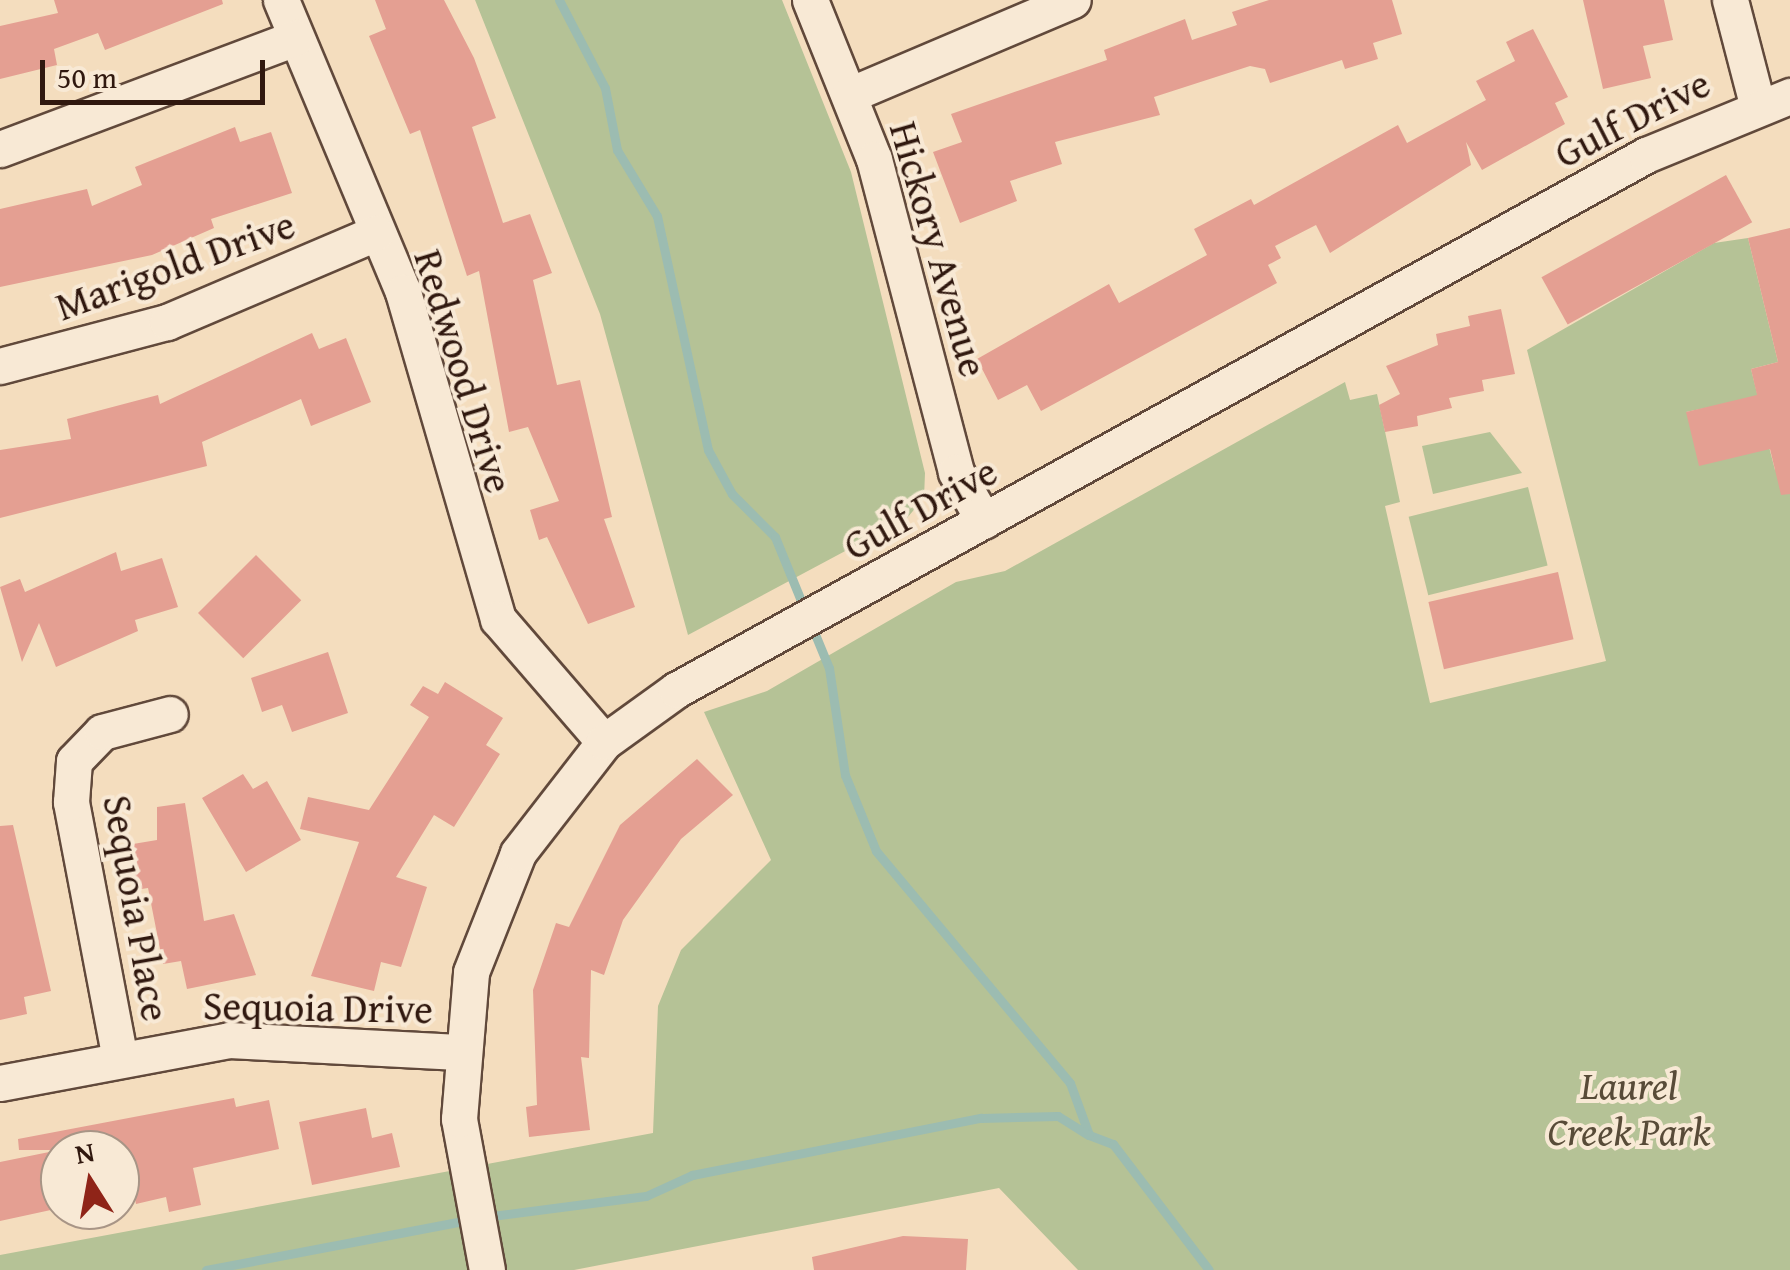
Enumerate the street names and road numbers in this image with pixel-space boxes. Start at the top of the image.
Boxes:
street label: Gulf Drive [1546,59,1718,177]
street label: Hickory Avenue [880,116,998,382]
street label: Marigold Drive [49,200,301,330]
street label: Redwood Drive [404,244,524,498]
street label: Gulf Drive [835,446,1005,570]
street label: Sequoia Place [94,791,180,1025]
street label: Sequoia Drive [203,981,433,1033]

